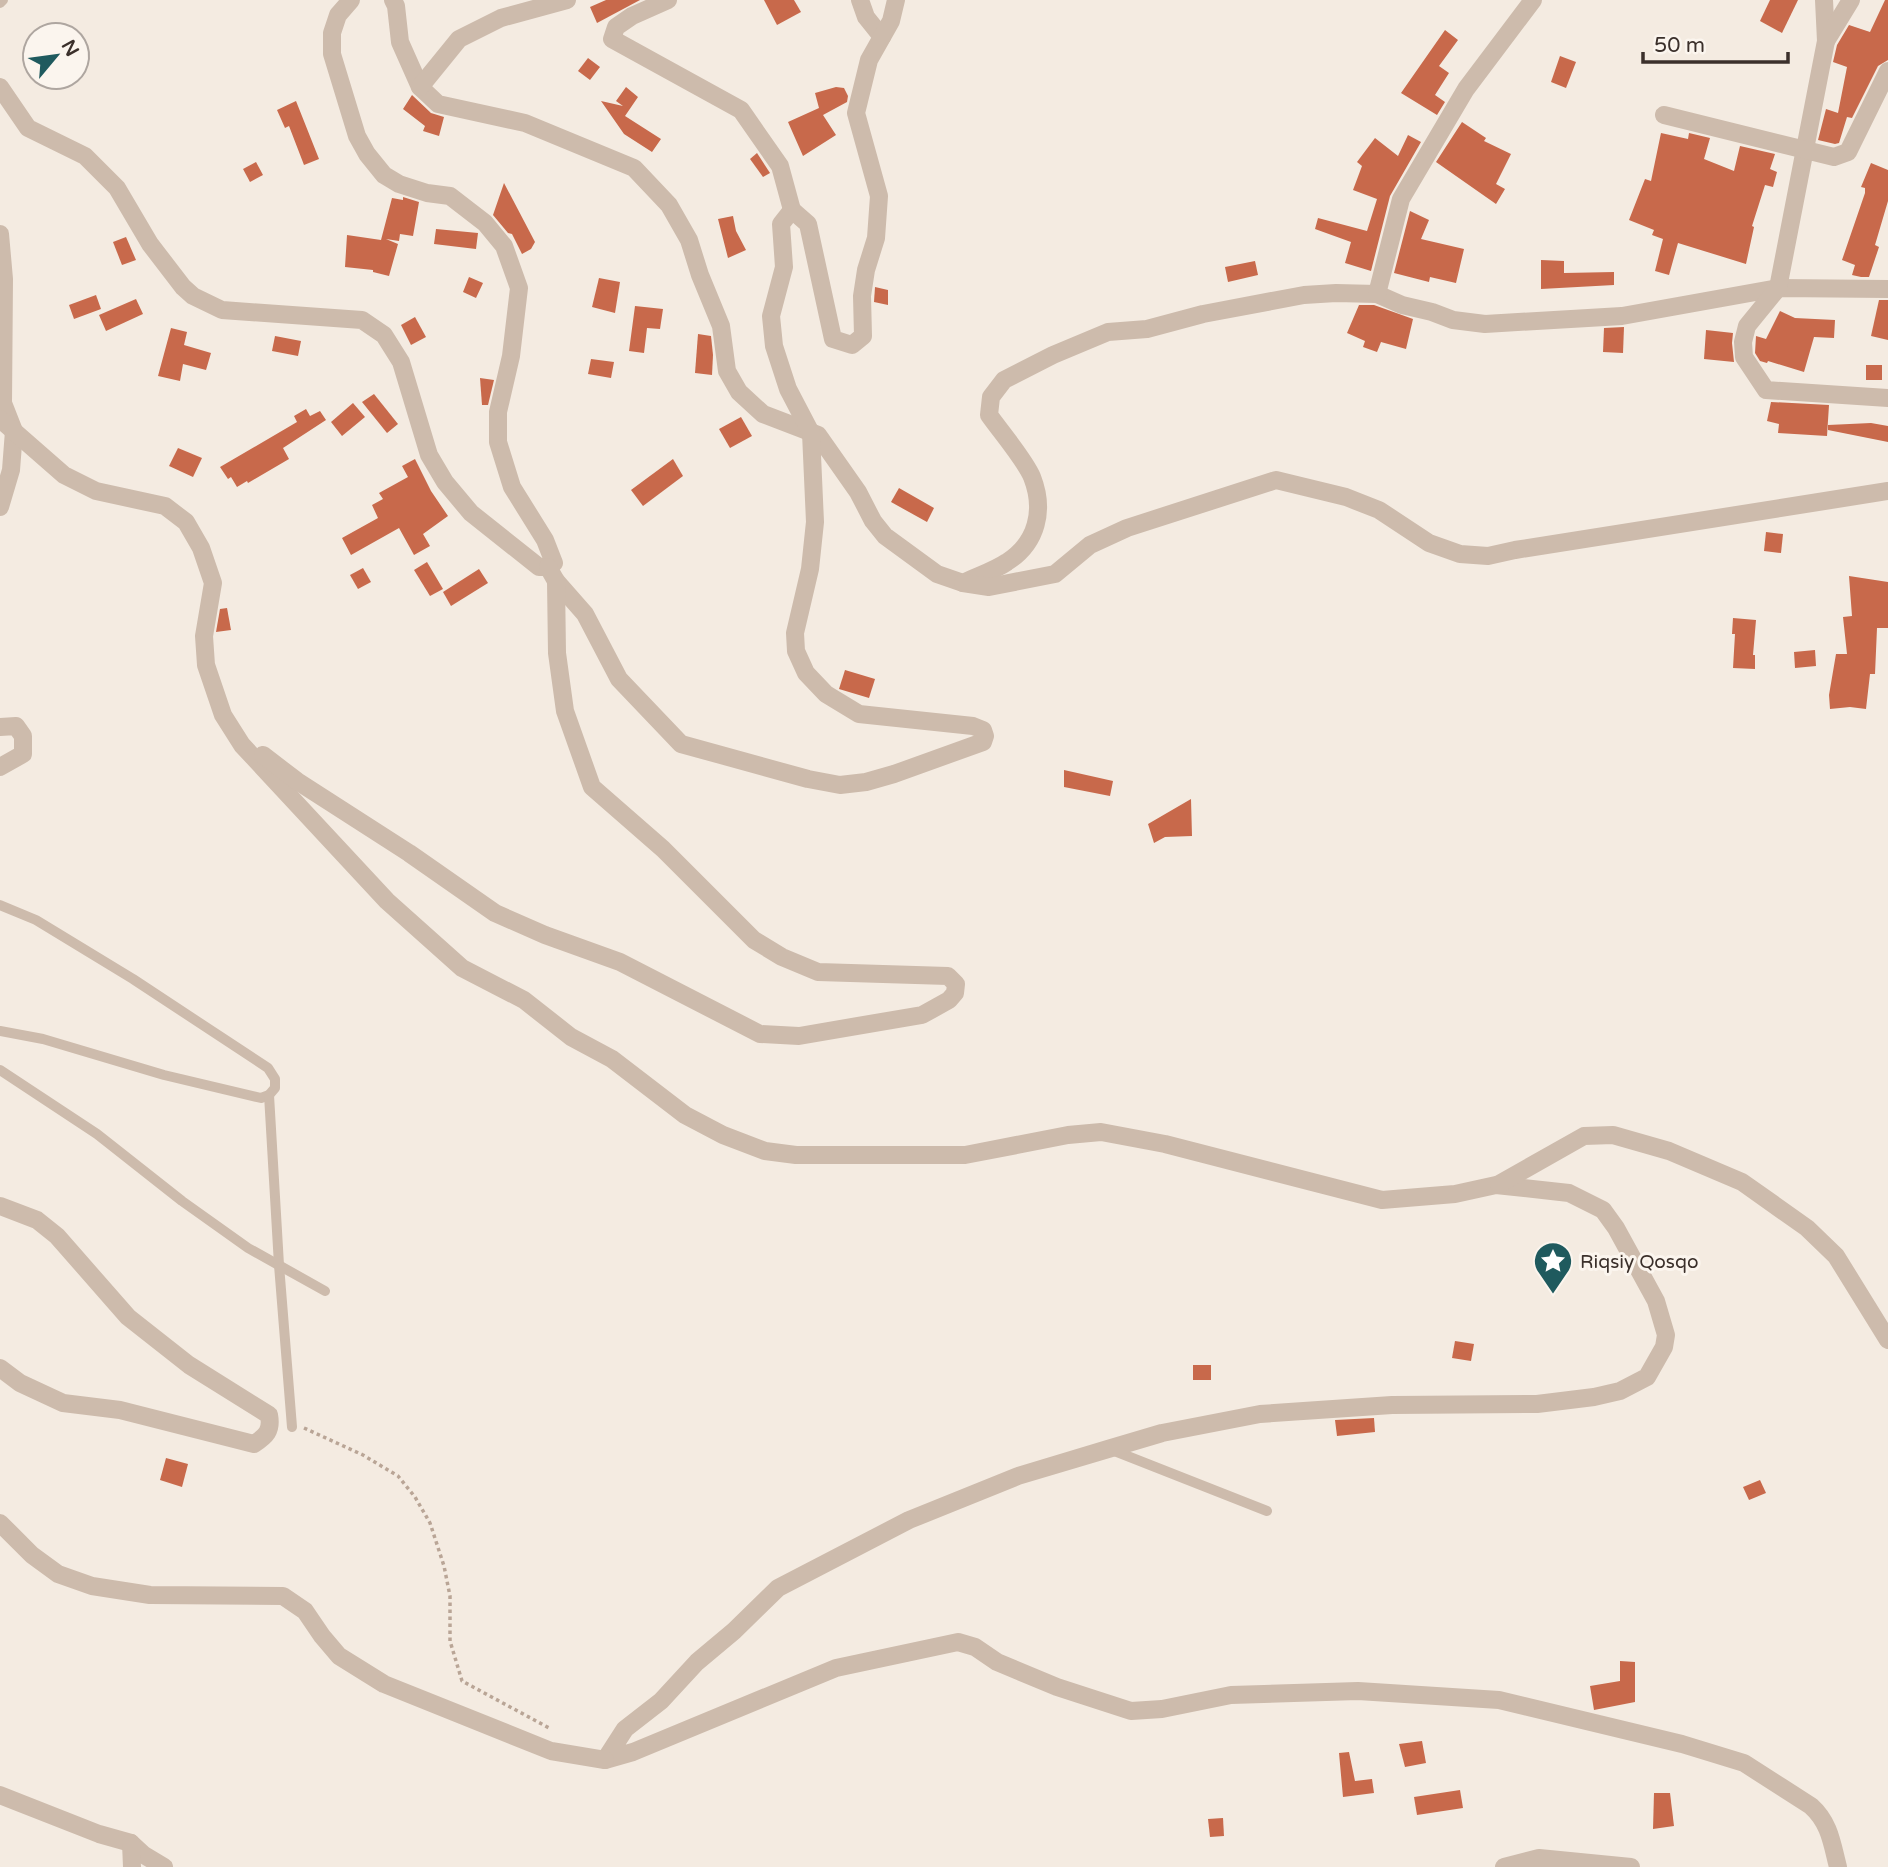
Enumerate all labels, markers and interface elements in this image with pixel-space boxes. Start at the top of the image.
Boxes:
north arrow [21,21,91,91]
scale bar [1643,21,1788,65]
text: 50 m [1654,33,1705,58]
text: N [57,36,83,60]
place icon: Riqsiy Qosqo [1532,1240,1574,1295]
place label: Riqsiy Qosqo [1580,1251,1699,1273]

